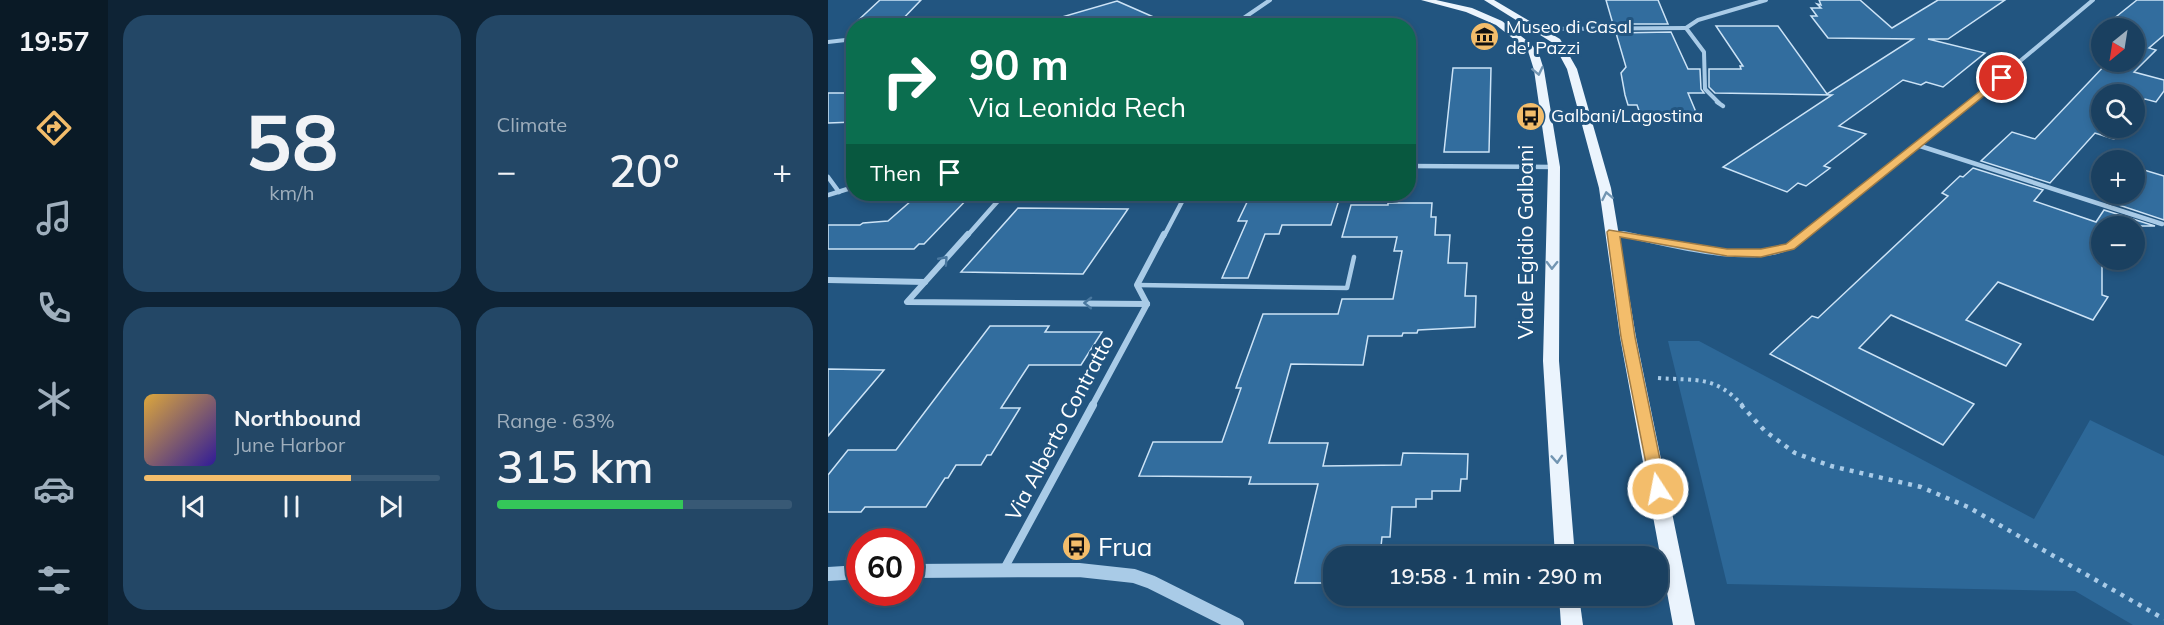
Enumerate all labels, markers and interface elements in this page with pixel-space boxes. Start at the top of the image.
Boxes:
place label: Museo di Casal de' Pazzi [1506,15,1632,59]
north arrow [2091,18,2145,72]
map controls [2091,18,2145,270]
museum icon: Museo di Casal de' Pazzi [1469,21,1501,53]
text: 19:57 [18,24,90,58]
text: 90 m [969,38,1069,91]
icon: right [870,42,948,120]
pin [1976,52,2027,103]
icon: arrive [1985,61,2018,94]
one-way arrow [1531,66,1544,76]
button: search [2091,84,2145,138]
text: Via Leonida Rech [969,90,1186,124]
text: 58 [245,92,339,190]
bus stop icon: Galbani/Lagostina [1514,100,1546,132]
place label: Galbani/Lagostina [1551,104,1703,127]
icon: directions [33,107,75,149]
text: Climate [497,112,567,137]
text: 20° [609,142,680,198]
street label: Viale Egidio Galbani [1512,145,1538,339]
text: − [497,150,516,191]
text: + [772,150,792,191]
button: + [2091,150,2145,204]
icon: arrive [933,156,966,189]
text: Then [870,159,921,187]
text: km/h [269,180,314,205]
one-way arrow [1601,191,1613,200]
icon: music [33,197,75,239]
button: − [2091,216,2145,270]
one-way arrow [937,256,948,267]
one-way arrow [1546,260,1558,269]
icon: phone [33,287,75,329]
one-way arrow [1084,297,1093,309]
street label: Via Alberto Contratto [999,330,1119,525]
icon: climate [33,378,75,420]
text: Northbound [234,404,361,432]
text: Range · 63% [497,408,615,433]
text: June Harbor [234,432,345,457]
text: 315 km [497,438,653,494]
one-way arrow [1550,455,1563,464]
position arrow [1626,457,1690,521]
icon: car [33,468,75,510]
icon: previous [177,490,210,523]
icon: pause [275,490,308,523]
icon: next [374,490,407,523]
speed limit sign: 60 [846,528,924,606]
place label: Frua [1098,530,1152,563]
bus stop icon: Frua [1061,531,1093,563]
icon: filters [33,559,75,601]
text: 19:58 · 1 min · 290 m [1388,562,1603,590]

